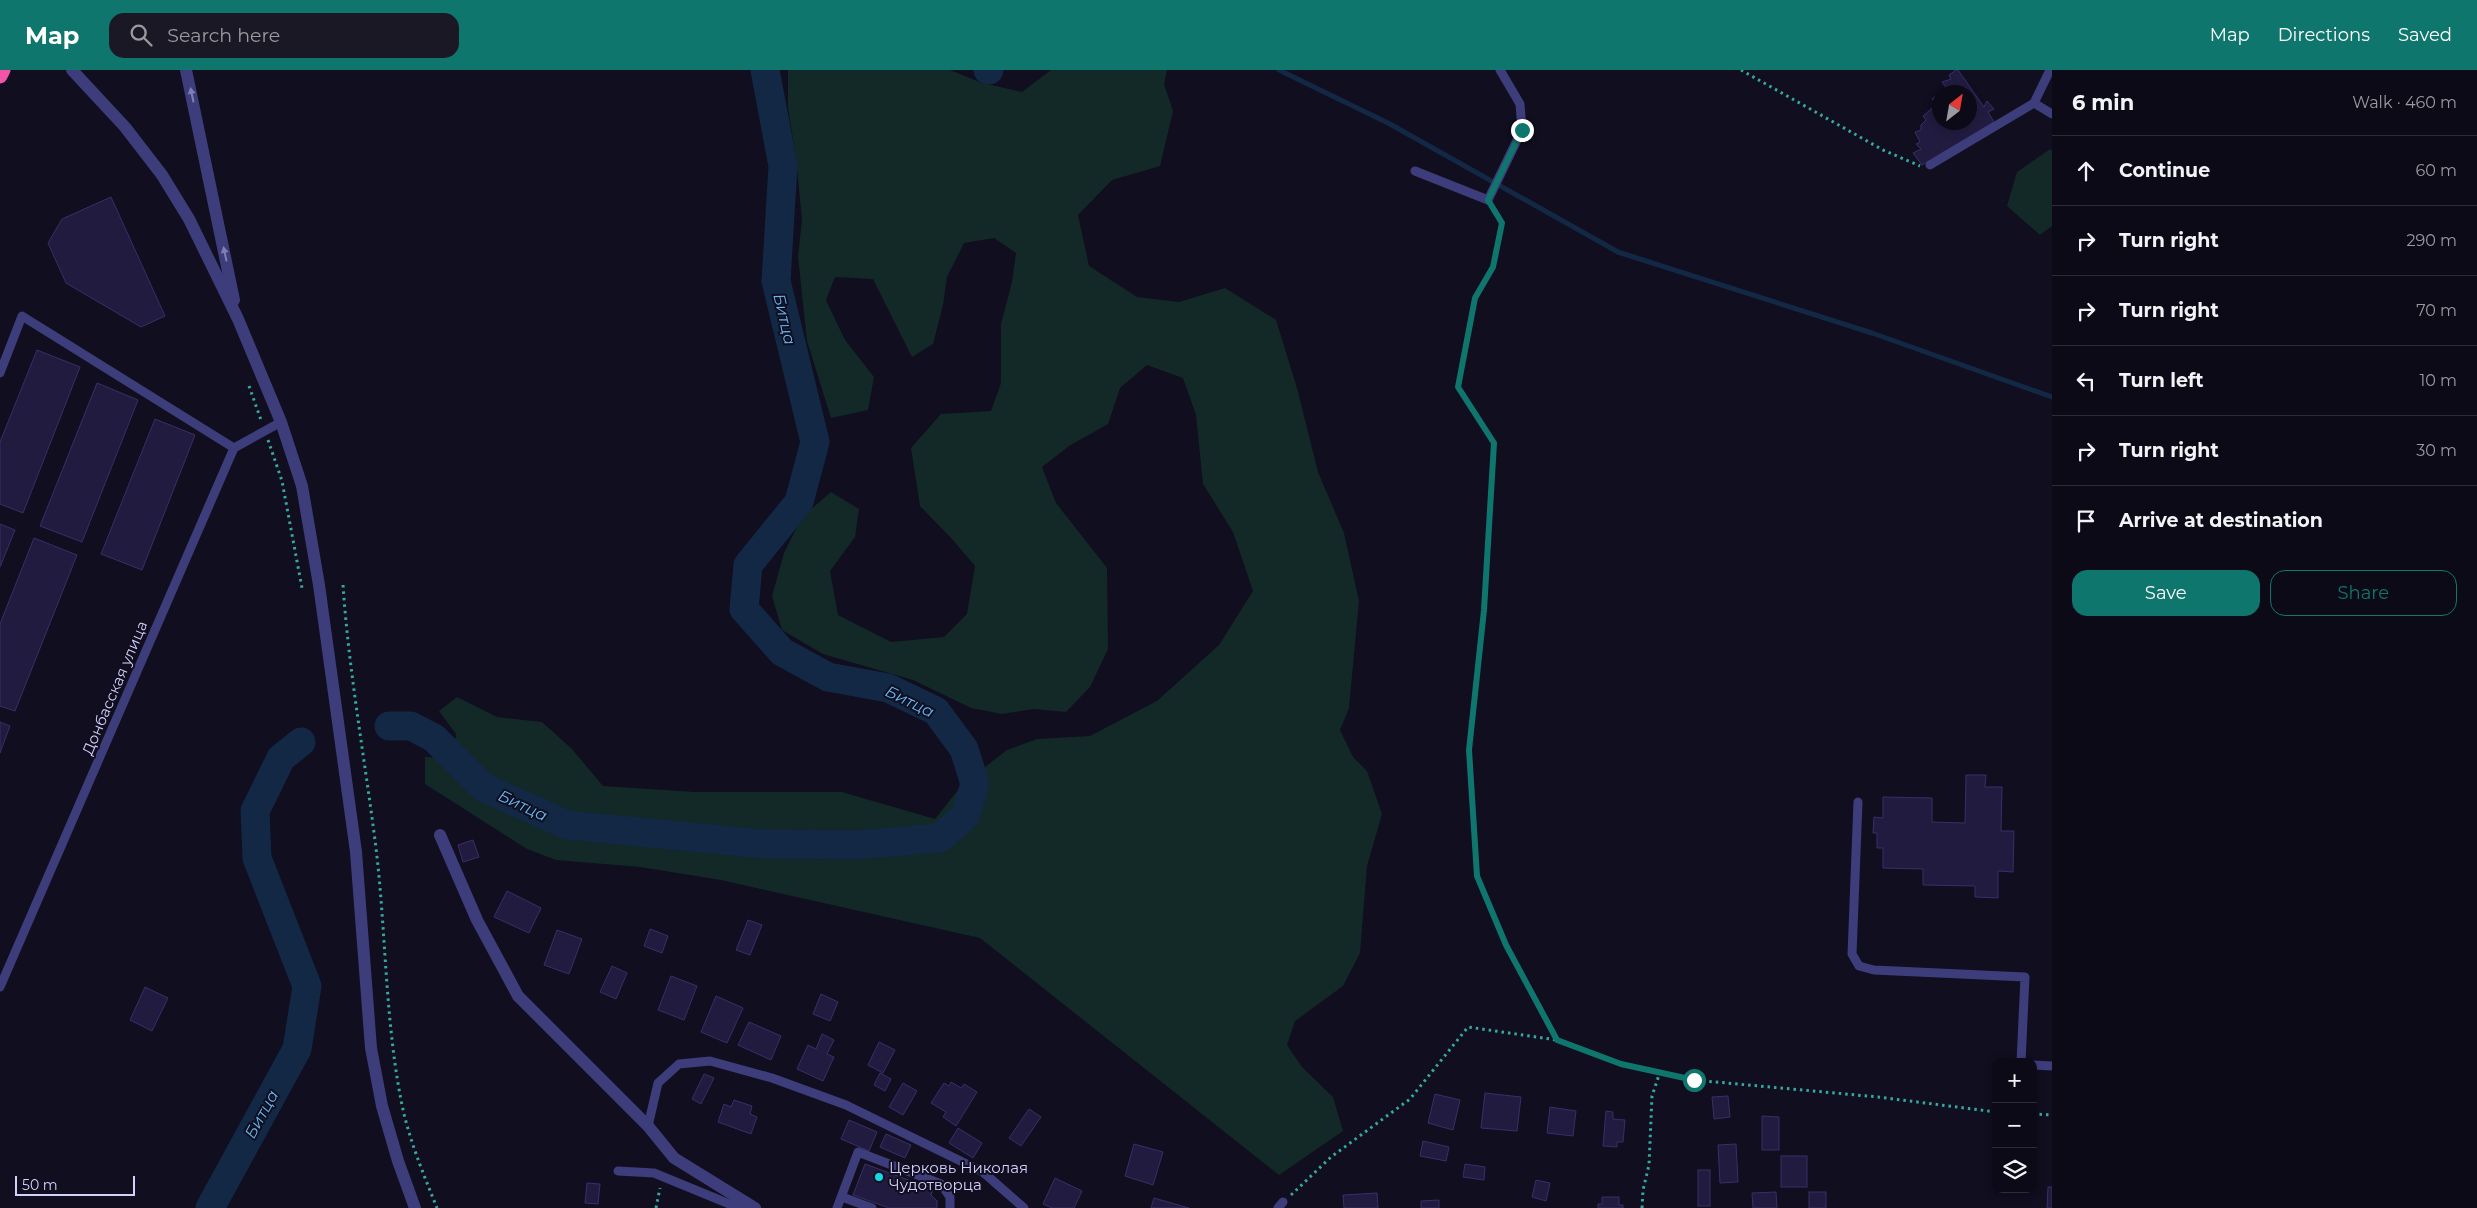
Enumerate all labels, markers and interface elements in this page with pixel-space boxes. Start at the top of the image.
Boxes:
search box [109,13,459,58]
text: Map [25,21,79,50]
icon: search [127,21,155,49]
text: Search here [167,24,280,47]
text: Map [2210,24,2250,46]
text: Directions [2278,24,2370,46]
text: Saved [2398,24,2452,46]
north arrow [1932,85,1977,130]
one-way arrow [187,87,195,103]
text: 6 min [2072,90,2134,115]
text: Walk · 460 m [2352,93,2457,112]
route end [1511,119,1534,142]
icon: ahead [2072,157,2100,185]
text: Continue [2119,159,2210,182]
text: 60 m [2415,161,2457,180]
icon: right [2072,227,2100,255]
text: Turn right [2119,229,2219,252]
text: 290 m [2406,231,2457,250]
one-way arrow [221,247,229,262]
water label: Битца [769,292,800,347]
icon: right [2072,297,2100,325]
text: Turn right [2119,299,2219,322]
text: 70 m [2416,301,2457,320]
icon: left [2072,367,2100,395]
text: Turn left [2119,369,2204,392]
text: 10 m [2419,371,2457,390]
icon: right [2072,437,2100,465]
text: Turn right [2119,439,2219,462]
text: 30 m [2416,441,2457,460]
icon: arrive [2072,507,2100,535]
text: Arrive at destination [2119,509,2323,532]
button: Save [2072,570,2260,616]
button: Share [2270,570,2457,616]
street label: Донбасская улица [78,618,151,758]
water label: Битца [882,682,937,721]
water label: Битца [495,786,550,825]
map controls [1992,1058,2037,1193]
button: + [1992,1058,2037,1103]
route start [1683,1069,1706,1092]
water label: Битца [241,1087,282,1142]
button: − [1992,1103,2037,1148]
button: layers [1992,1148,2037,1193]
place label: Церковь Николая Чудотворца [889,1158,1028,1194]
marker: Церковь Николая Чудотворца [873,1171,885,1183]
scale bar [15,1173,135,1196]
text: 50 m [22,1176,58,1194]

